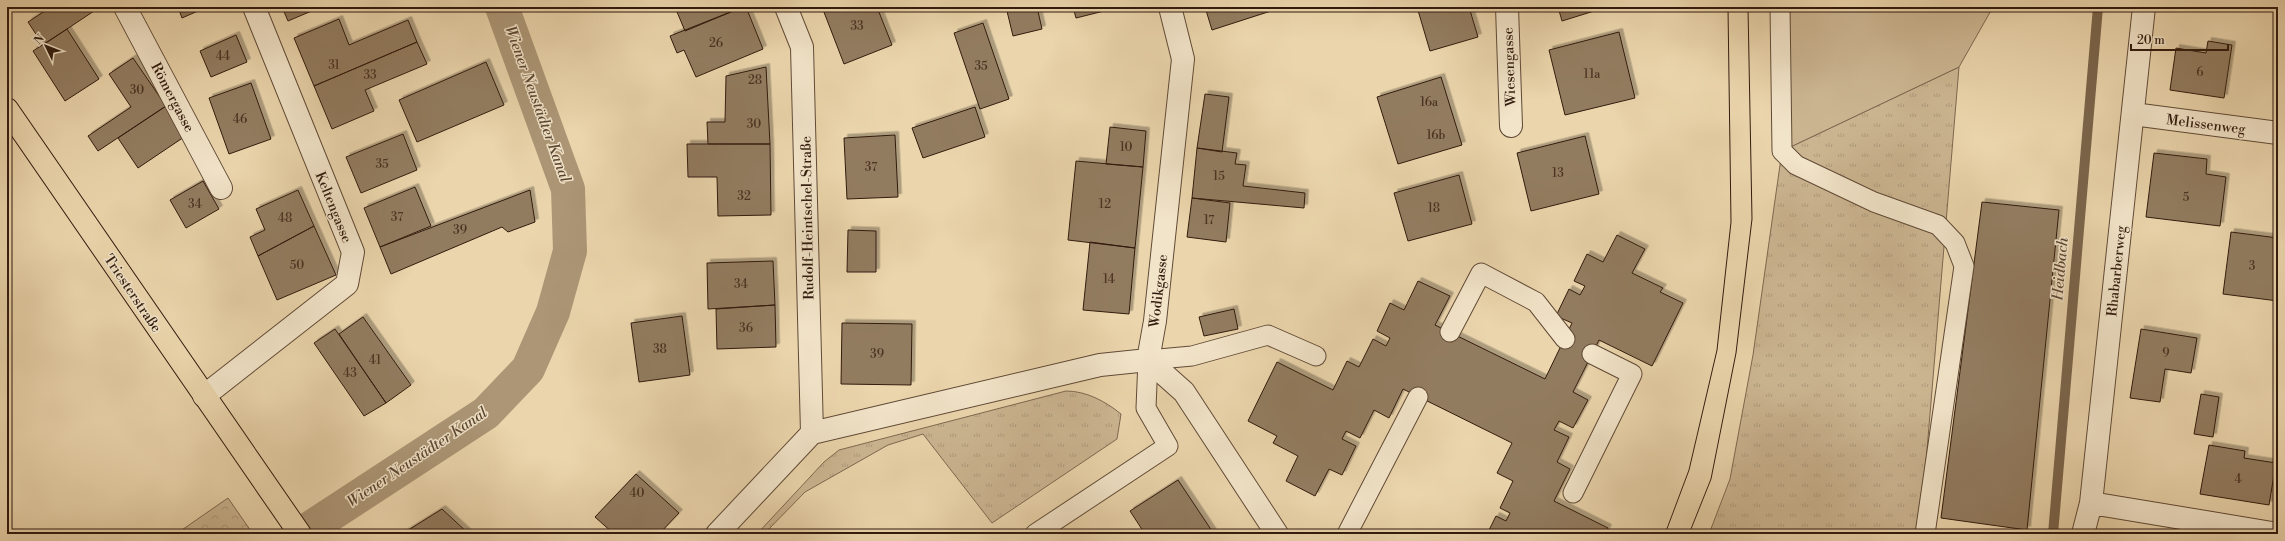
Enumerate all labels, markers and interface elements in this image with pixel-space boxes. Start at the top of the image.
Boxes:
house number: 33 [850,19,864,34]
water label: Wiener Neustädter Kanal [500,23,575,185]
north arrow [26,26,66,66]
scale bar [2131,26,2228,52]
street label: Wiesengasse [1500,27,1520,108]
text: N [31,32,48,48]
text: 20 m [2137,33,2165,48]
house number: 26 [709,36,723,51]
house number: 44 [216,49,230,64]
house number: 31 [328,58,341,73]
house number: 35 [974,59,988,74]
street label: Römergasse [146,60,198,135]
house number: 6 [2196,65,2204,80]
house number: 11a [1584,67,1601,82]
house number: 33 [363,68,377,83]
house number: 28 [748,73,762,88]
house number: 30 [130,83,144,98]
house number: 16a [1420,95,1439,110]
street label: Melissenweg [2165,111,2247,139]
house number: 46 [233,112,247,127]
house number: 30 [747,117,761,132]
house number: 16b [1427,128,1446,143]
street label: Rudolf-Heintschel-Straße [798,136,818,300]
house number: 10 [1120,140,1132,155]
house number: 35 [375,157,389,172]
house number: 37 [865,160,877,175]
house number: 13 [1552,166,1564,181]
street label: Keltengasse [311,169,356,246]
house number: 15 [1213,169,1225,184]
house number: 32 [737,189,751,204]
house number: 5 [2183,190,2190,205]
house number: 34 [188,197,202,212]
house number: 12 [1099,197,1111,212]
house number: 18 [1428,201,1440,216]
house number: 37 [391,210,403,225]
house number: 48 [278,211,292,226]
house number: 17 [1204,213,1214,228]
house number: 39 [453,223,467,238]
street label: Rhabarberweg [2103,224,2131,318]
water label: Heidbach [2048,236,2073,302]
street label: Triesterstraße [99,251,165,336]
street label: Wodikgasse [1145,253,1172,330]
house number: 50 [290,258,304,273]
house number: 3 [2249,259,2256,274]
house number: 14 [1103,272,1115,287]
house number: 34 [734,277,748,292]
house number: 36 [739,321,753,336]
house number: 38 [653,342,667,357]
house number: 9 [2162,346,2170,361]
house number: 39 [870,347,884,362]
house number: 41 [369,353,382,368]
house number: 43 [343,366,357,381]
water label: Wiener Neustädter Kanal [343,403,491,512]
house number: 4 [2234,472,2242,487]
house number: 40 [629,486,645,501]

